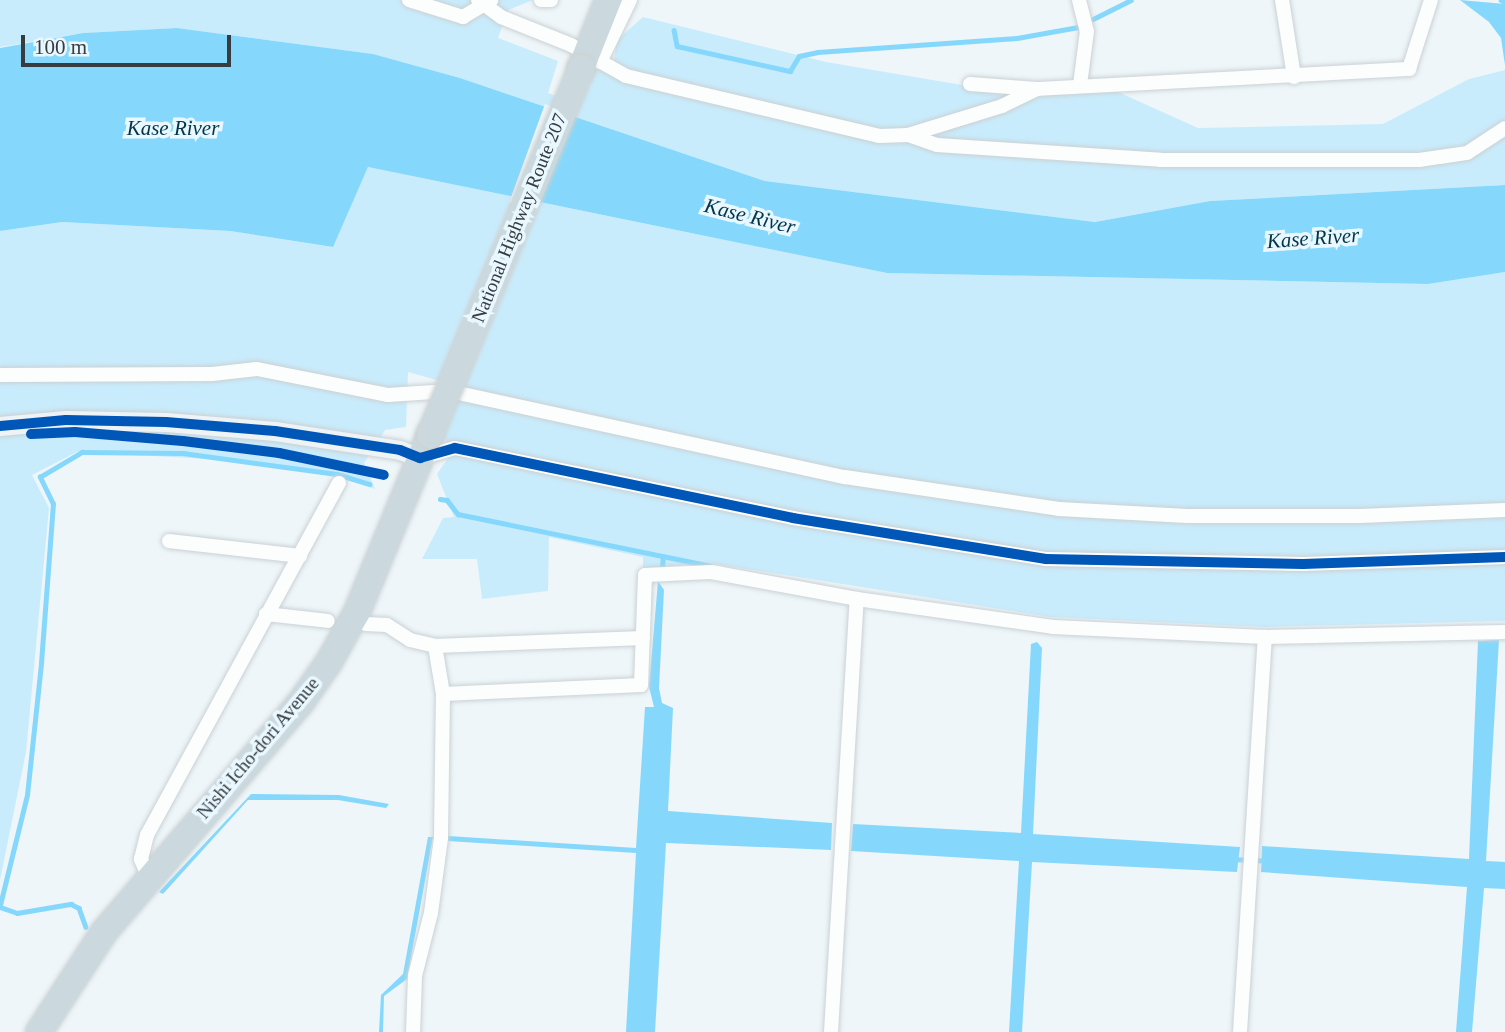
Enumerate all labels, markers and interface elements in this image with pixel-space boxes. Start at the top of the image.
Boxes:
scale bar [24,21,234,65]
text: 100 m [34,35,87,59]
street label: National Highway Route 207 [462,98,576,338]
water label: Kase River [122,115,224,141]
water label: Kase River [698,192,802,240]
water label: Kase River [1262,222,1364,254]
street label: Nishi Icho-dori Avenue [185,664,331,832]

